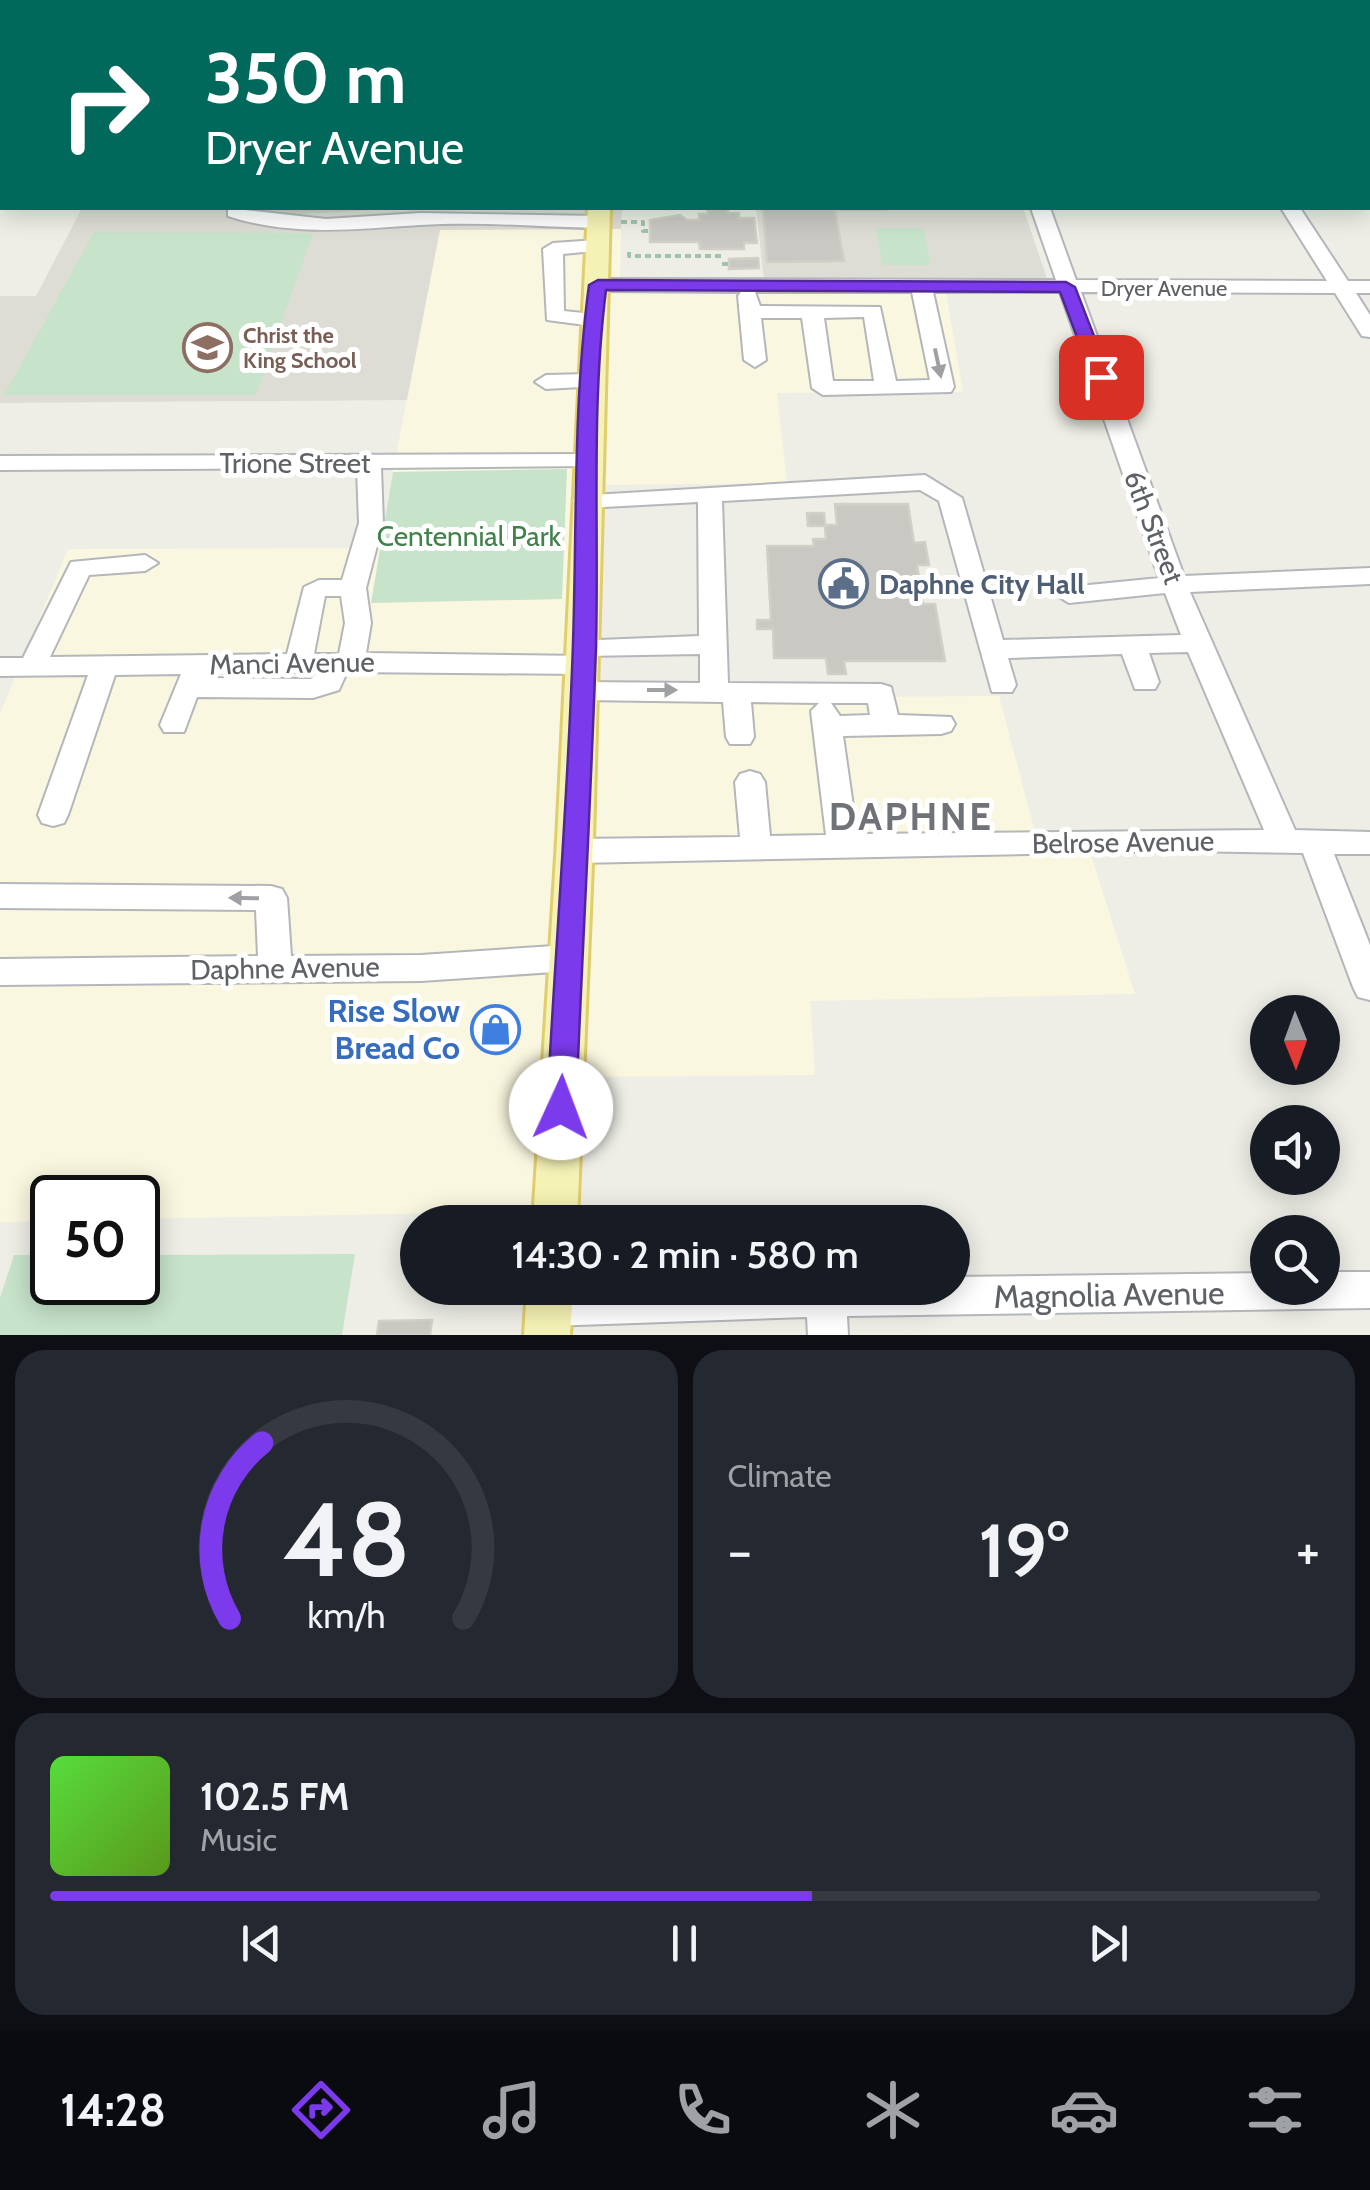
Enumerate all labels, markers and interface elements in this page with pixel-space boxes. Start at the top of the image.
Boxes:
text: 350 m [205,35,406,121]
icon: right [40,40,170,170]
text: Dryer Avenue [205,121,464,175]
street label: Dryer Avenue [1101,275,1227,302]
school or university icon: Christ the King School [182,322,234,374]
place label: Christ the King School [243,322,357,374]
pin [1059,335,1144,420]
one-way arrow [930,348,946,379]
icon: arrive [1074,350,1129,405]
street label: Trione Street [220,446,370,480]
street label: 6th Street [1117,465,1191,589]
park label: Centennial Park [377,519,562,553]
public building icon: Daphne City Hall [818,558,870,610]
place label: Daphne City Hall [879,567,1085,601]
street label: Manci Avenue [209,645,375,681]
one-way arrow [647,682,679,698]
district label: DAPHNE [829,793,993,840]
street label: Belrose Avenue [1031,823,1215,861]
one-way arrow [228,890,260,906]
street label: Daphne Avenue [190,949,380,987]
place label: Rise Slow Bread Co [327,991,460,1067]
north arrow [1250,995,1340,1085]
map controls [1250,995,1340,1305]
shop icon: Rise Slow Bread Co [469,1003,521,1055]
position arrow [509,1056,613,1160]
button: sound [1250,1105,1340,1195]
speed limit sign: 50 [30,1175,160,1305]
button: search [1250,1215,1340,1305]
text: 14:30 · 2 min · 580 m [511,1231,859,1278]
street label: Magnolia Avenue [993,1273,1225,1316]
text: Climate [728,1456,832,1495]
text: 48 [283,1476,410,1602]
text: 19° [978,1505,1069,1596]
text: − [728,1517,752,1584]
text: + [1296,1517,1320,1584]
text: km/h [307,1594,385,1637]
text: 102.5 FM [200,1773,349,1820]
text: Music [200,1820,277,1859]
icon: previous [234,1916,289,1971]
icon: pause [657,1916,712,1971]
icon: next [1081,1916,1136,1971]
icon: directions [286,2075,356,2145]
icon: music [477,2075,547,2145]
icon: phone [668,2075,738,2145]
icon: climate [858,2075,928,2145]
icon: car [1049,2075,1119,2145]
icon: filters [1240,2075,1310,2145]
text: 14:28 [60,2083,166,2137]

